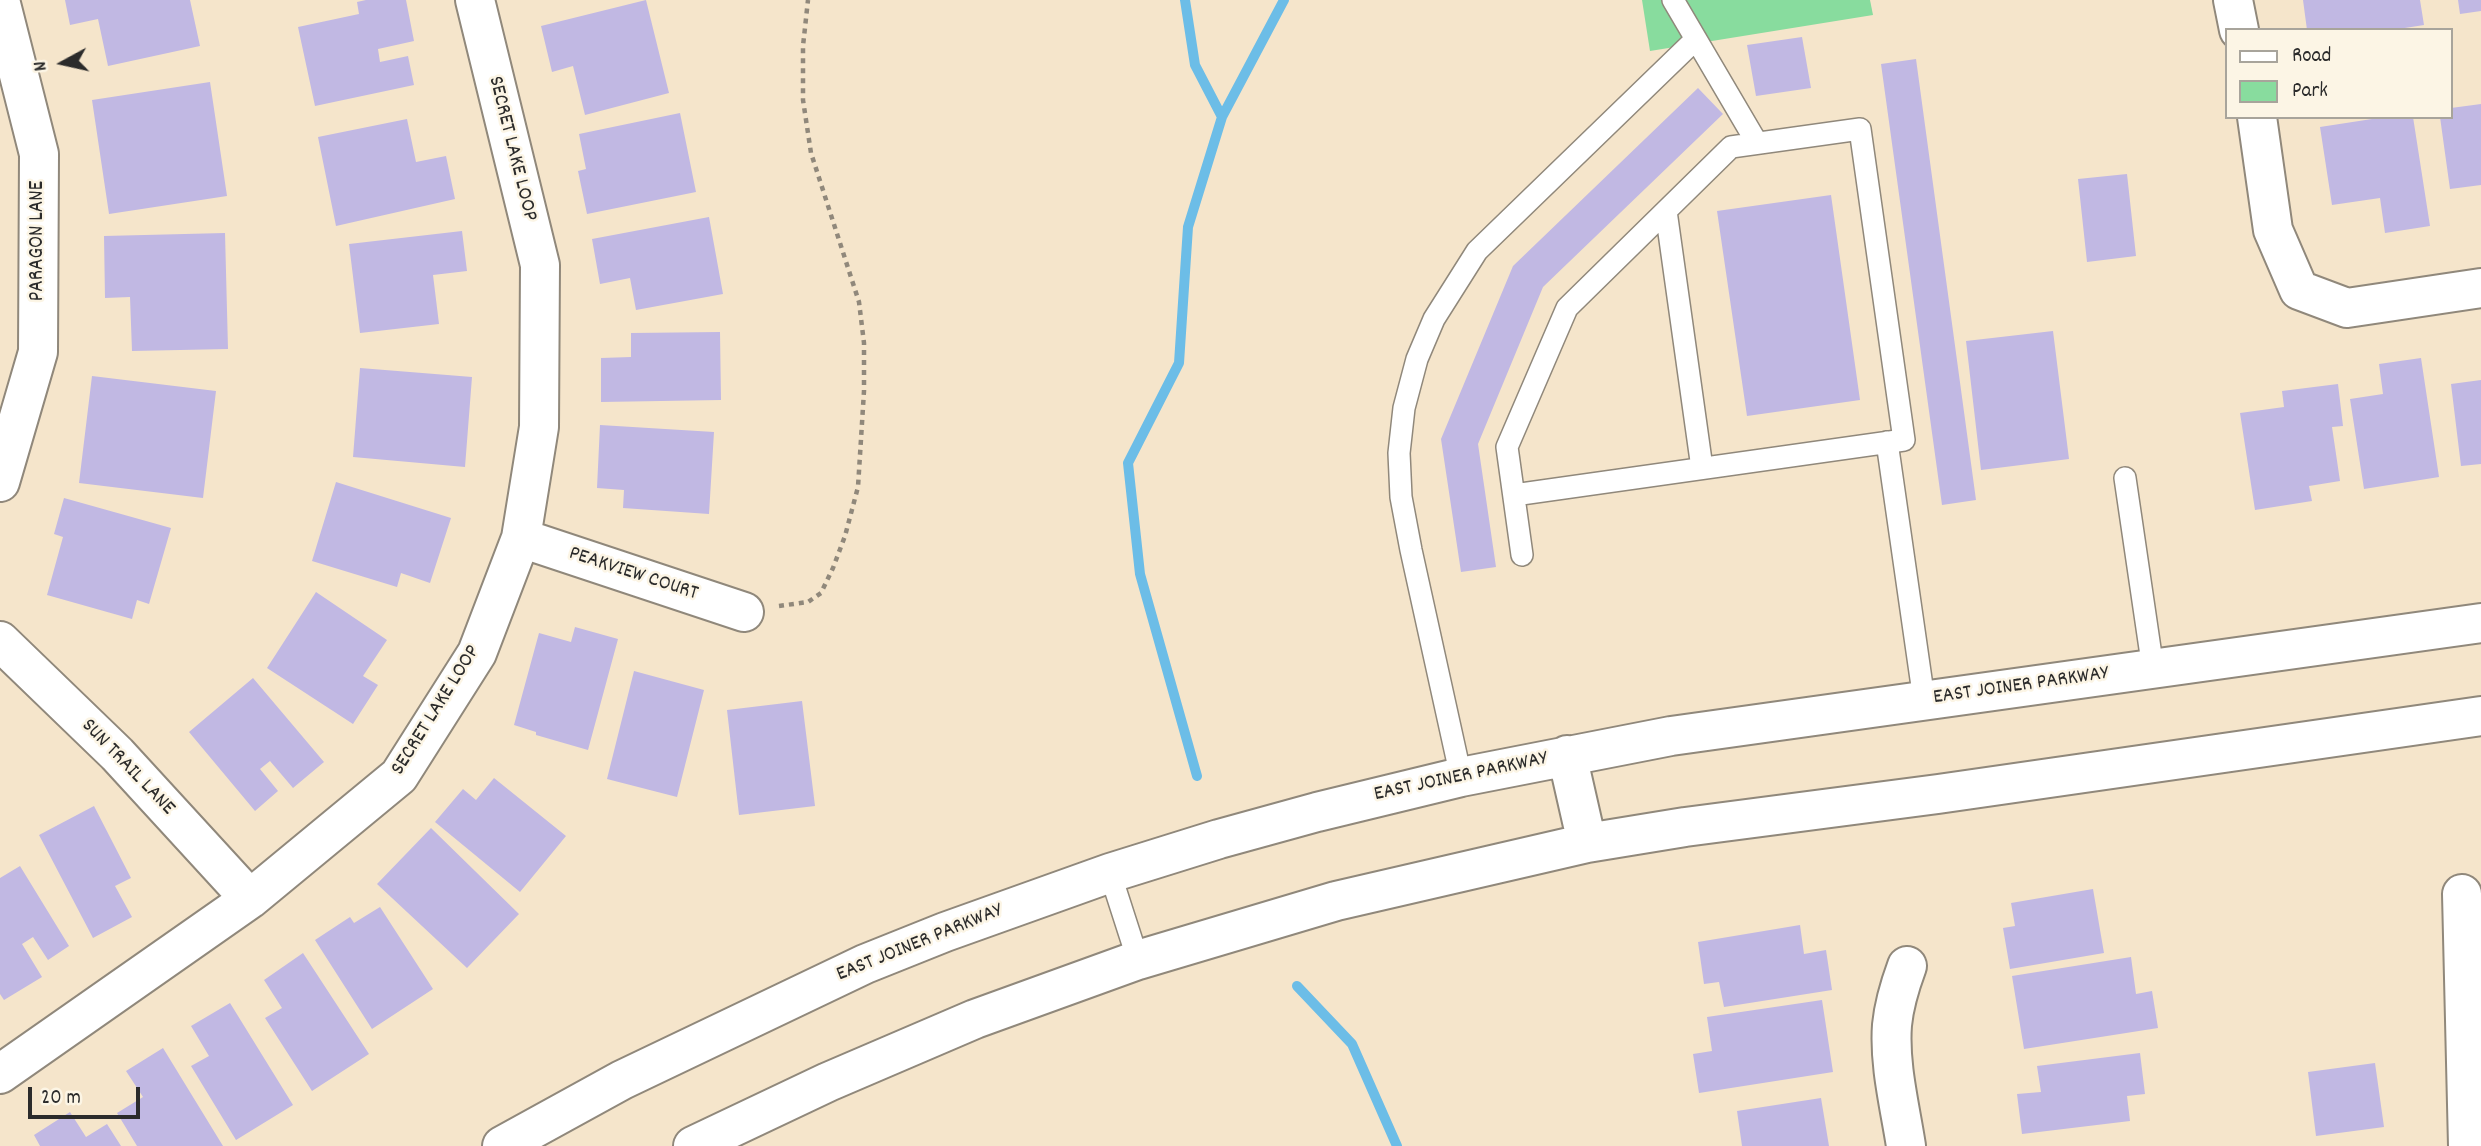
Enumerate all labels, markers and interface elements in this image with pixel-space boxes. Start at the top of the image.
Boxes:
north arrow [28,28,98,98]
legend [2226,28,2453,119]
text: Road [2292,42,2331,72]
text: N [28,59,56,73]
street label: SECRET LAKE LOOP [481,74,541,224]
text: Park [2292,77,2328,107]
street label: PARAGON LANE [26,181,52,301]
street label: PEAKVIEW COURT [565,542,701,608]
street label: SECRET LAKE LOOP [387,641,487,781]
street label: EAST JOINER PARKWAY [1932,662,2110,712]
street label: SUN TRAIL LANE [75,714,179,822]
street label: EAST JOINER PARKWAY [1372,747,1550,809]
street label: EAST JOINER PARKWAY [833,899,1007,989]
scale bar [32,1072,144,1116]
text: 20 m [41,1084,81,1114]

